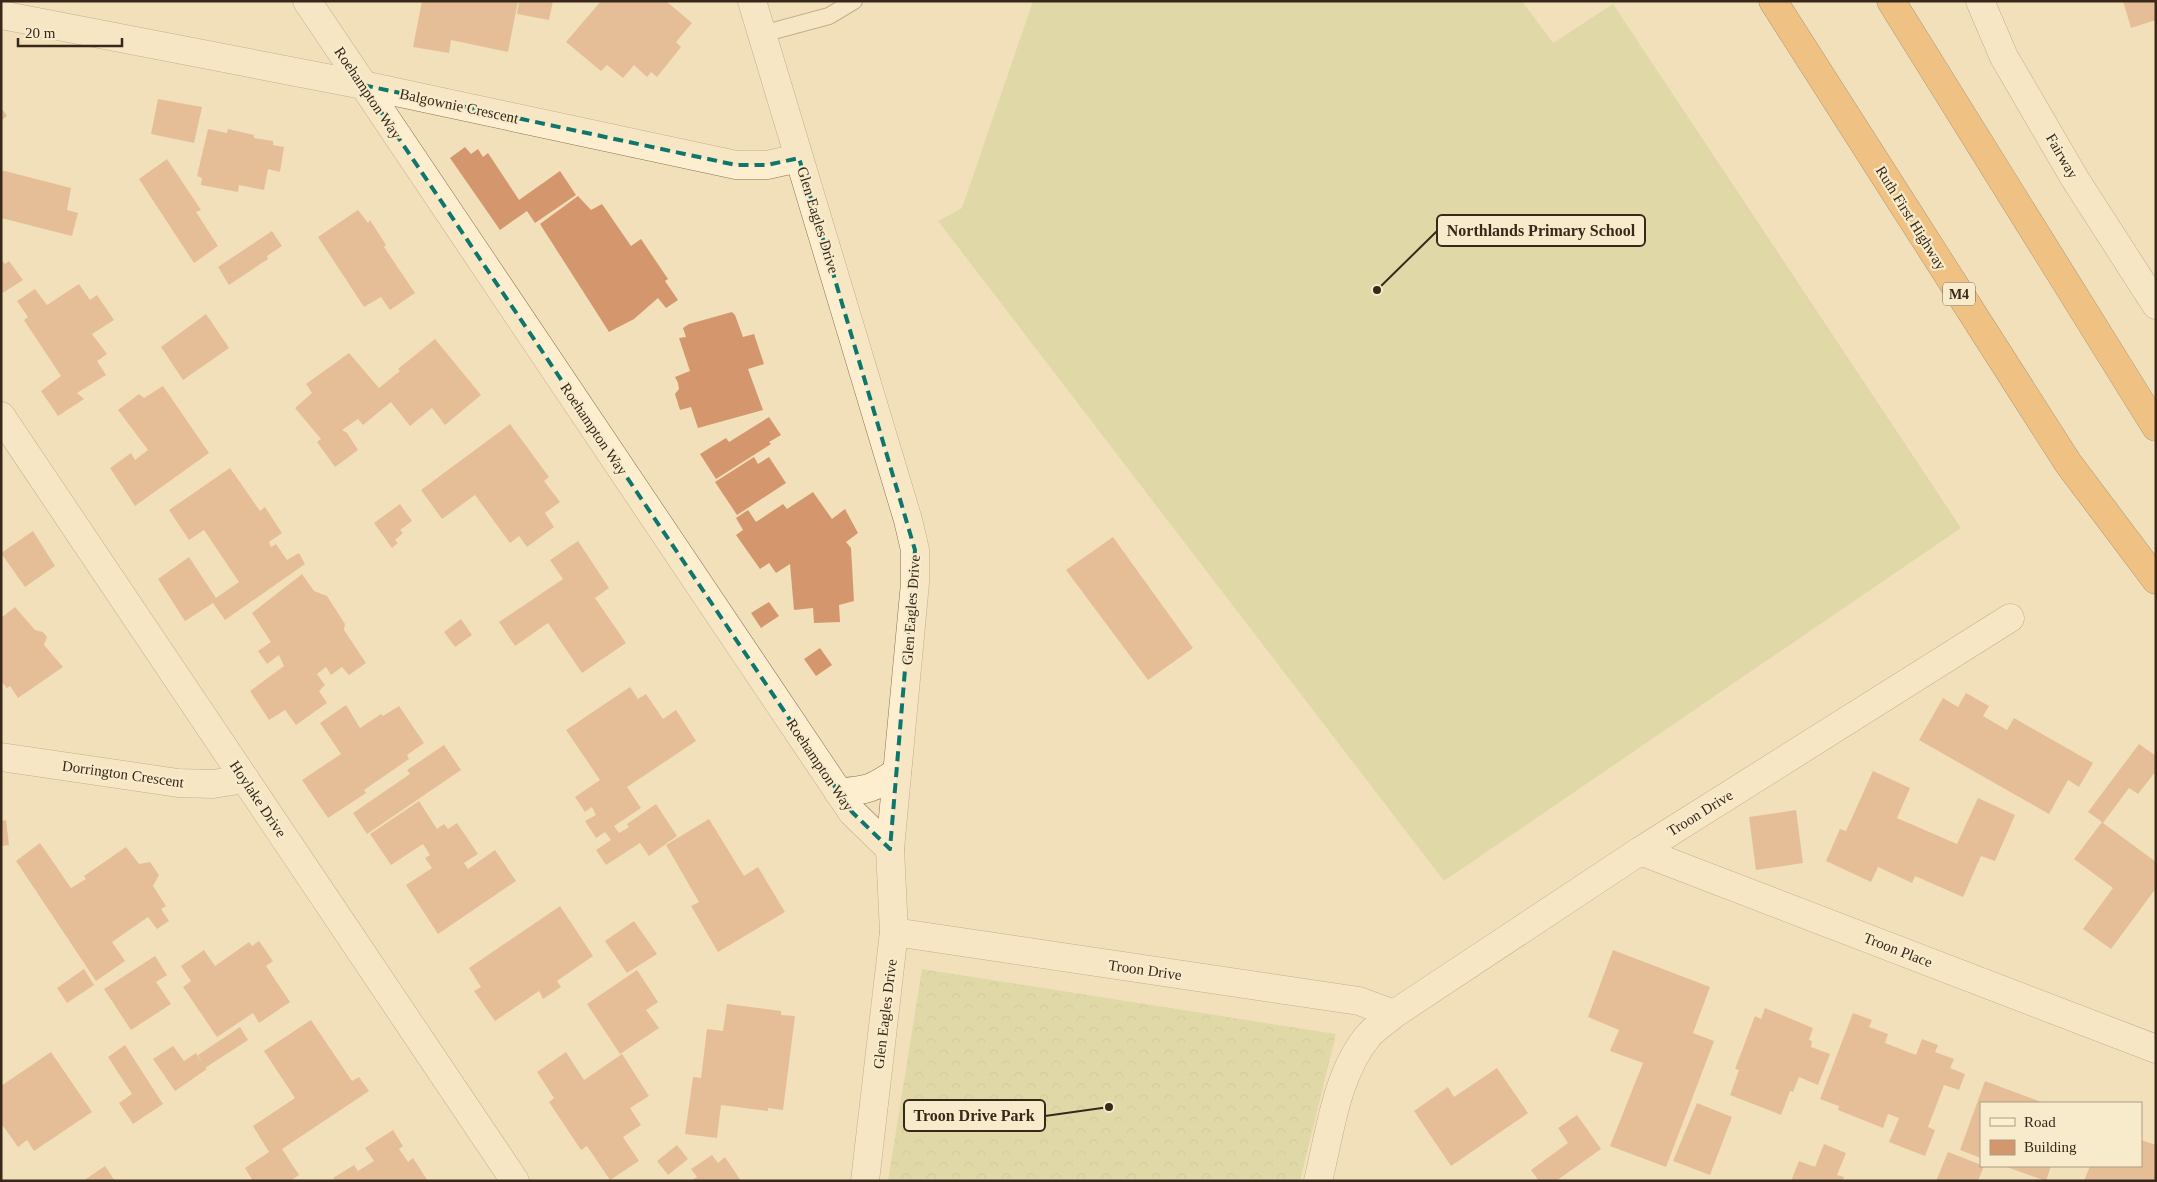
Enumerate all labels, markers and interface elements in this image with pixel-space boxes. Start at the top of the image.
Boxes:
scale bar [18,15,121,47]
text: 20 m [25,25,56,41]
street label: Roehampton Way [331,44,405,142]
street label: Balgownie Crescent [398,86,521,127]
street label: Fairway [2043,131,2081,182]
street label: Ruth First Highway [1873,163,1950,273]
street label: Glen Eagles Drive [794,165,842,276]
callout: Northlands Primary School [1437,215,1645,246]
text: Northlands Primary School [1447,222,1636,240]
road number: M4 [1943,282,1975,306]
street label: Roehampton Way [557,380,631,478]
street label: Glen Eagles Drive [899,554,923,666]
street label: Roehampton Way [783,716,857,814]
street label: Dorrington Crescent [61,758,186,791]
street label: Hoylake Drive [227,758,290,841]
street label: Troon Drive [1664,786,1736,839]
street label: Troon Place [1861,930,1935,971]
street label: Troon Drive [1107,957,1183,983]
street label: Glen Eagles Drive [870,958,900,1070]
callout: Troon Drive Park [904,1100,1045,1131]
legend [1980,1102,2142,1167]
text: Troon Drive Park [913,1107,1035,1124]
text: Road [2024,1114,2056,1130]
text: Building [2024,1139,2077,1155]

